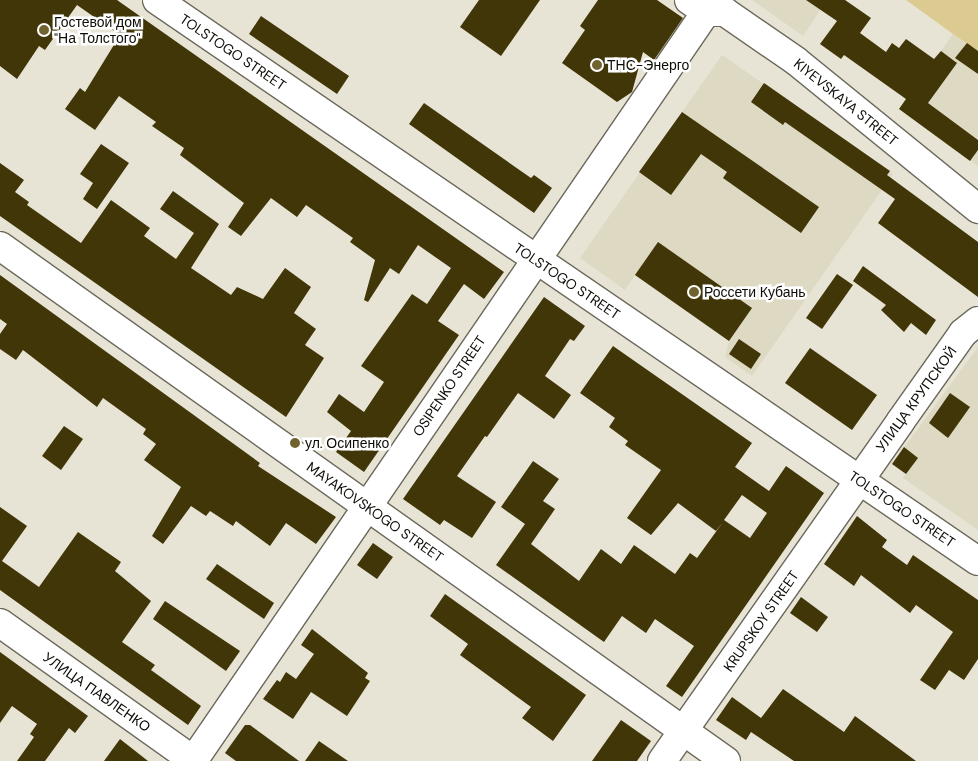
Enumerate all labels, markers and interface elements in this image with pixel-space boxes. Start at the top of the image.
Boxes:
street label: TOLSTOGO STREET [177,10,289,94]
place label: Гостевой дом "На Толстого" [54,14,142,46]
marker: Гостевой дом "На Толстого" [38,24,50,36]
street label: KIYEVSKAYA STREET [791,55,901,149]
place label: ТНС-Энерго [607,57,689,73]
marker: ТНС-Энерго [591,59,603,71]
street label: TOLSTOGO STREET [511,239,623,323]
place label: Россети Кубань [704,284,806,300]
marker: Россети Кубань [688,286,700,298]
street label: OSIPENKO STREET [409,332,489,440]
street label: УЛИЦА КРУПСКОЙ [872,343,960,455]
place label: ул. Осипенко [305,435,389,451]
marker: ул. Осипенко [289,437,301,449]
street label: MAYAKOVSKOGO STREET [303,458,447,566]
street label: TOLSTOGO STREET [846,467,958,551]
street label: KRUPSKOY STREET [720,567,802,675]
street label: УЛИЦА ПАВЛЕНКО [40,649,154,735]

